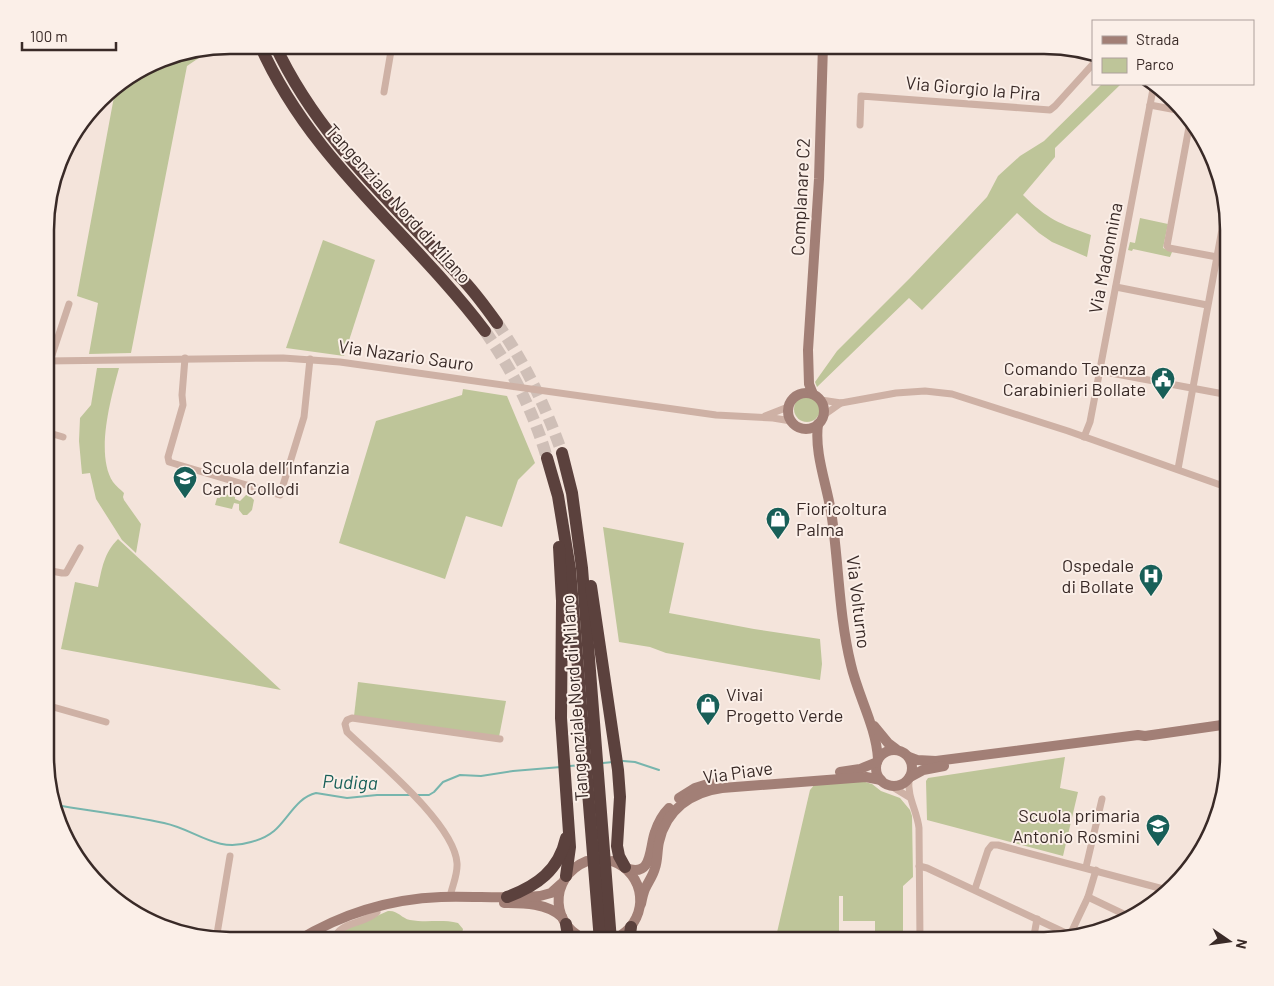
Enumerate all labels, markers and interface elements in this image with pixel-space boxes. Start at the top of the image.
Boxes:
scale bar [22,20,116,52]
legend [1092,20,1254,85]
text: 100 m [30,27,68,45]
text: Strada [1136,30,1179,48]
text: Parco [1136,55,1174,73]
street label: Via Giorgio la Pira [905,71,1041,105]
street label: Tangenziale Nord di Milano [321,119,476,288]
street label: Complanare C2 [786,137,814,256]
street label: Via Madonnina [1083,200,1127,315]
street label: Via Nazario Sauro [337,335,475,375]
place label: Comando Tenenza Carabinieri Bollate [1003,357,1146,400]
public building icon: Comando Tenenza Carabinieri Bollate [1150,366,1176,400]
place label: Scuola dell’Infanzia Carlo Collodi [202,456,350,499]
school or university icon: Scuola dell’Infanzia Carlo Collodi [172,465,198,499]
place label: Fioricoltura Palma [796,497,887,540]
shop icon: Fioricoltura Palma [765,506,791,540]
street label: Via Volturno [842,554,876,650]
place label: Ospedale di Bollate [1062,554,1134,597]
hospital icon: Ospedale di Bollate [1138,563,1164,597]
street label: Tangenziale Nord di Milano [556,594,592,802]
place label: Vivai Progetto Verde [726,683,843,726]
shop icon: Vivai Progetto Verde [695,692,721,726]
street label: Via Piave [702,756,774,788]
water label: Pudiga [322,769,378,794]
place label: Scuola primaria Antonio Rosmini [1012,804,1140,847]
school or university icon: Scuola primaria Antonio Rosmini [1145,813,1171,847]
north arrow [1204,916,1254,966]
text: N [1233,938,1251,950]

